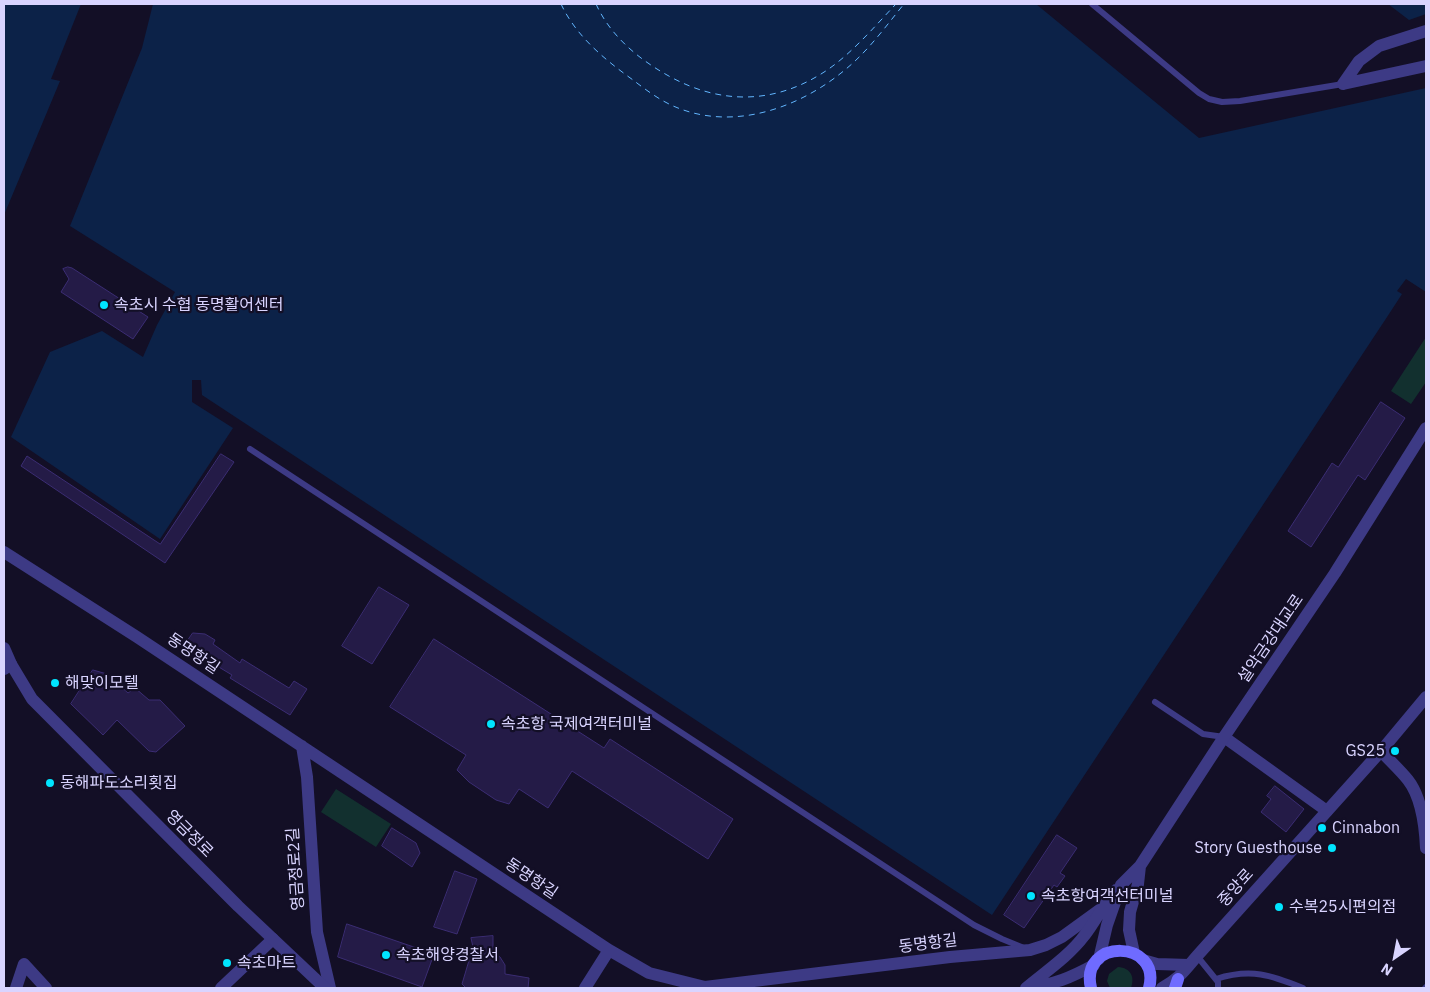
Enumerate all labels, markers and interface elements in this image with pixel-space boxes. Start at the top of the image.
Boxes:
place label: 속초시 수협 동명활어센터 [114,295,283,315]
marker: 속초시 수협 동명활어센터 [98,299,110,311]
street label: 설악금강대교로 [1234,591,1308,687]
street label: 동명항길 [163,630,223,678]
place label: 해맞이모텔 [65,673,139,693]
marker: 해맞이모텔 [49,677,61,689]
place label: 속초항 국제여객터미널 [501,714,652,734]
marker: 속초항 국제여객터미널 [485,718,497,730]
place label: GS25 [1345,741,1385,761]
marker: GS25 [1389,745,1401,757]
place label: 동해파도소리횟집 [60,773,178,793]
marker: 동해파도소리횟집 [44,777,56,789]
street label: 영금정로 [161,806,217,862]
place label: Cinnabon [1332,818,1400,838]
marker: Cinnabon [1316,822,1328,834]
street label: 영금정로2길 [284,827,308,911]
place label: Story Guesthouse [1194,838,1322,858]
marker: Story Guesthouse [1326,842,1338,854]
street label: 동명항길 [501,855,561,903]
street label: 중앙로 [1214,865,1258,911]
place label: 속초항여객선터미널 [1041,886,1173,906]
marker: 속초항여객선터미널 [1025,890,1037,902]
place label: 수복25시편의점 [1289,897,1397,917]
marker: 수복25시편의점 [1273,901,1285,913]
street label: 동명항길 [898,931,958,957]
north arrow [1370,932,1420,982]
place label: 속초해양경찰서 [396,945,499,965]
marker: 속초해양경찰서 [380,949,392,961]
place label: 속초마트 [237,953,296,973]
marker: 속초마트 [221,957,233,969]
text: N [1378,959,1396,980]

